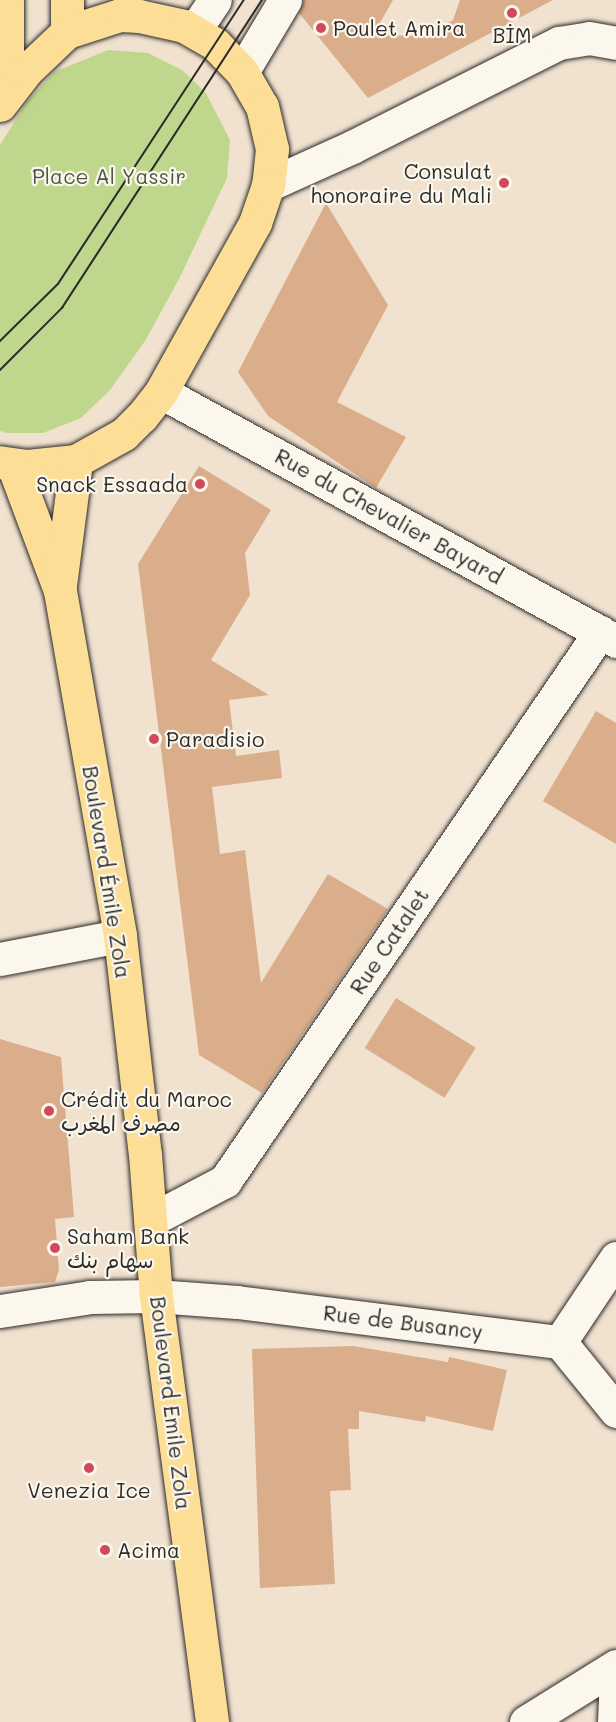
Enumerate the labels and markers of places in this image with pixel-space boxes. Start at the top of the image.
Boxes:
marker: BİM [505,6,519,20]
place label: Poulet Amira [333,15,465,41]
marker: Poulet Amira [314,21,328,35]
place label: BİM [493,22,531,48]
place label: Consulat honoraire du Mali [310,158,492,208]
marker: Consulat honoraire du Mali [497,176,511,190]
place label: Snack Essaada [36,471,188,497]
marker: Snack Essaada [193,477,207,491]
place label: Paradisio [166,726,264,752]
marker: Paradisio [147,732,161,746]
place label: Crédit du Maroc مصرف المغرب [61,1086,232,1136]
marker: Crédit du Maroc مصرف المغرب [42,1104,56,1118]
place label: Saham Bank سهام بنك [67,1223,189,1273]
marker: Saham Bank سهام بنك [48,1241,62,1255]
marker: Venezia Ice [82,1461,96,1475]
place label: Venezia Ice [27,1477,151,1503]
place label: Acima [117,1537,180,1563]
marker: Acima [98,1543,112,1557]

